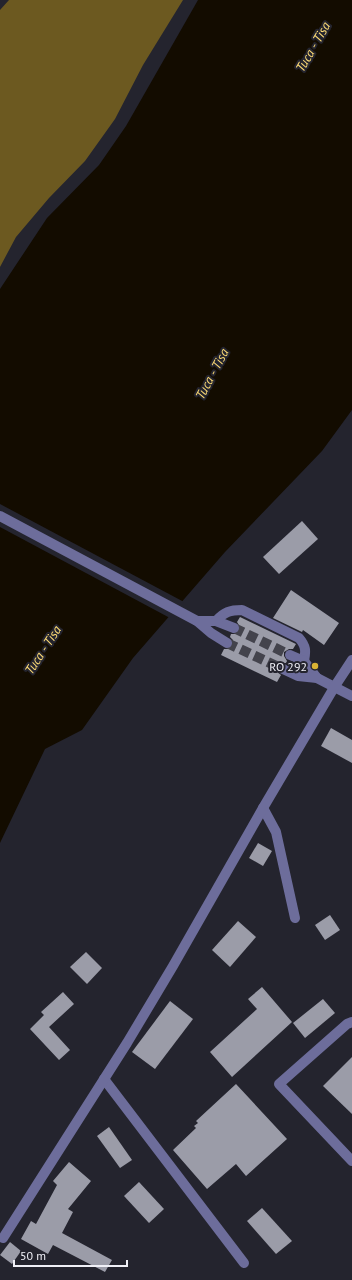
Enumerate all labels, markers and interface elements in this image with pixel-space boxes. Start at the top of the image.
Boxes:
water label: Тиса - Tisa [292,18,334,75]
water label: Тиса - Tisa [192,345,233,402]
water label: Тиса - Tisa [21,622,66,678]
place label: RO 292 [269,659,307,674]
marker: RO 292 [310,661,320,671]
scale bar [14,1242,127,1268]
text: 50 m [20,1248,46,1263]

